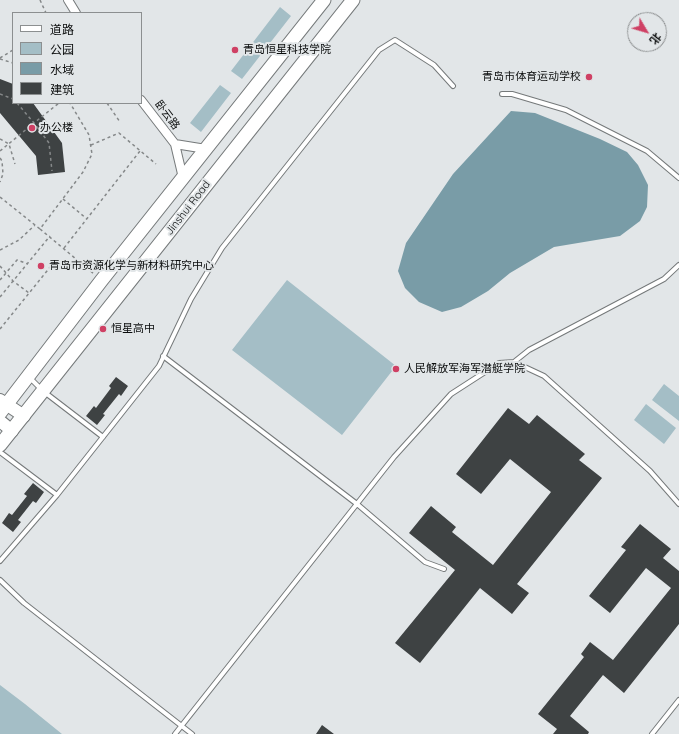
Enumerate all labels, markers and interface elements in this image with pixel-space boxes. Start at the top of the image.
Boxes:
legend [12,12,142,104]
north arrow [627,12,667,52]
text: 道路 [50,22,74,37]
text: 北 [647,30,665,47]
text: 公园 [50,42,74,57]
place label: 青岛恒星科技学院 [243,43,331,57]
marker: 青岛恒星科技学院 [230,45,240,55]
text: 水域 [50,62,74,77]
place label: 青岛市体育运动学校 [482,70,581,84]
marker: 青岛市体育运动学校 [584,72,594,82]
text: 建筑 [50,82,74,97]
street label: 卧云路 [152,98,182,132]
place label: 办公楼 [40,121,73,135]
marker: 办公楼 [27,123,37,133]
street label: Jinshui Road [163,178,213,238]
place label: 青岛市资源化学与新材料研究中心 [49,259,214,273]
marker: 青岛市资源化学与新材料研究中心 [36,261,46,271]
place label: 恒星高中 [111,322,155,336]
marker: 恒星高中 [98,324,108,334]
place label: 人民解放军海军潜艇学院 [404,362,525,376]
marker: 人民解放军海军潜艇学院 [391,364,401,374]

